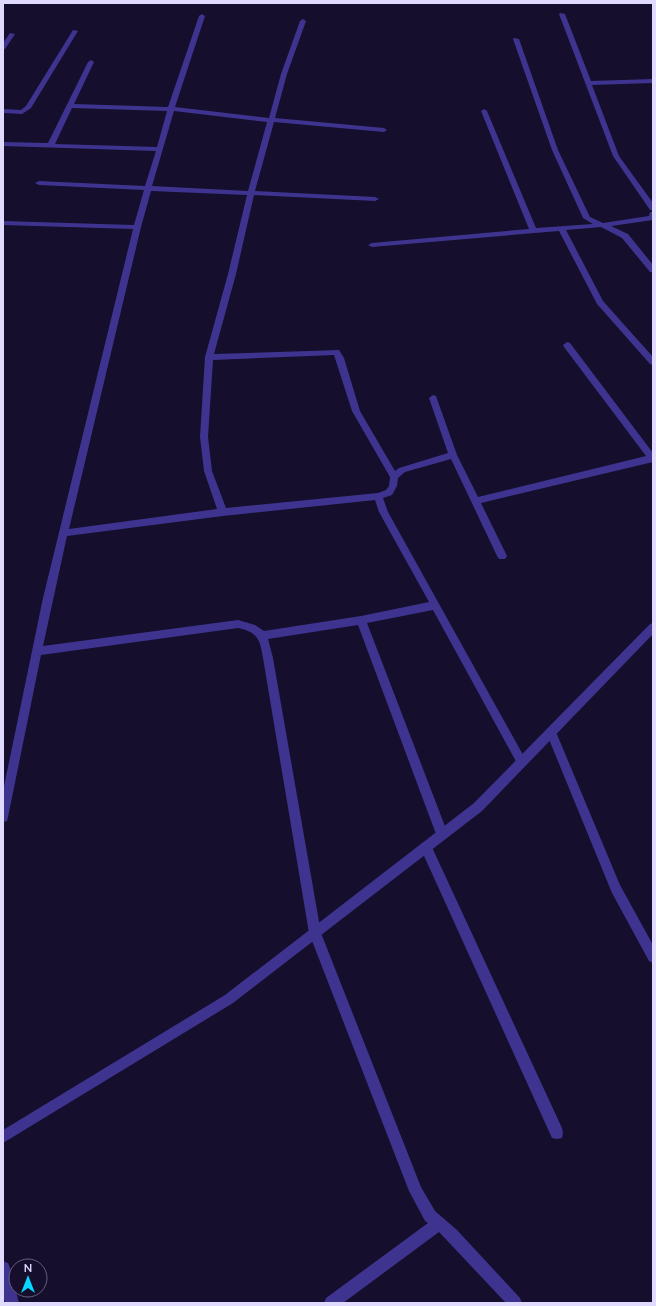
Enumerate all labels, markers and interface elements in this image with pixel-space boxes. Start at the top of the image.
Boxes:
north arrow [8,1258,48,1298]
text: N [24,1261,32,1274]

